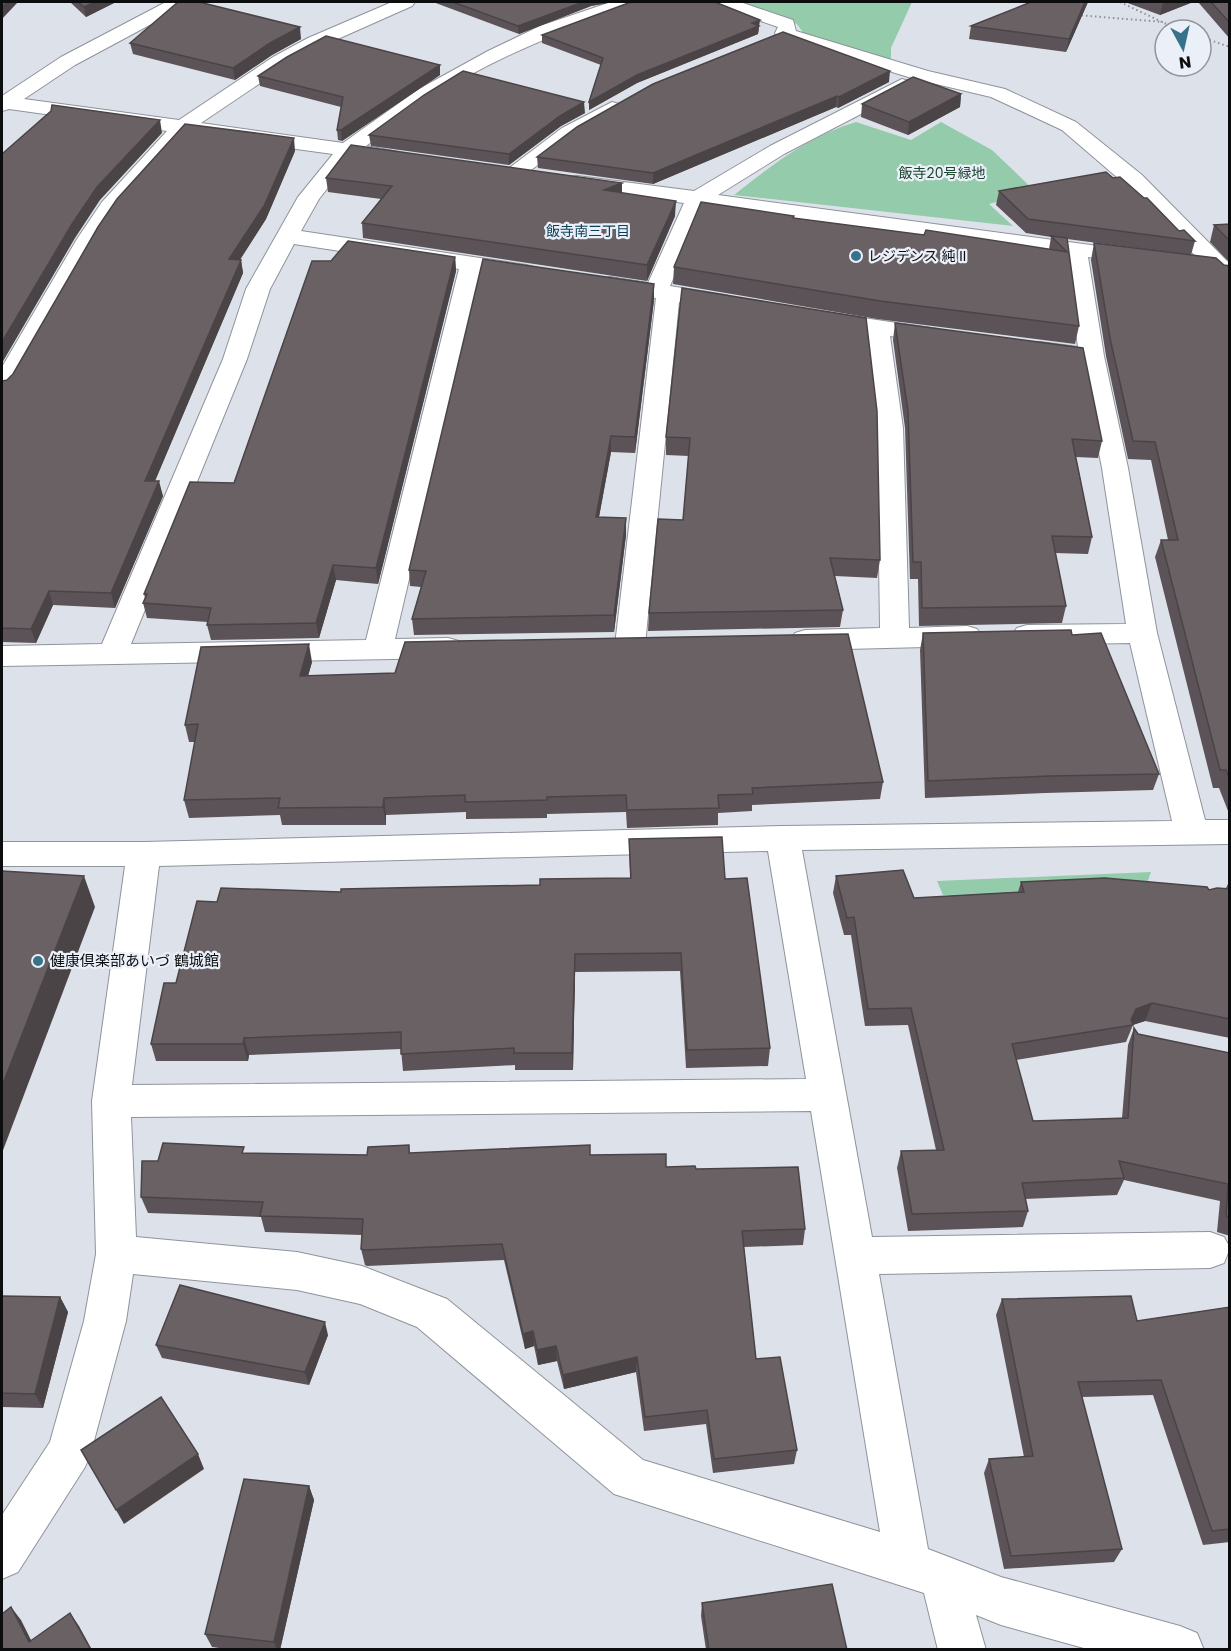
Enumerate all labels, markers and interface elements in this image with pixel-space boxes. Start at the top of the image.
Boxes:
north arrow [1153,18,1213,78]
text: N [1177,50,1193,75]
park label: 飯寺20号緑地 [899,163,985,183]
district label: 飯寺南三丁目 [546,221,630,241]
place label: レジデンス 純 II [868,246,966,266]
marker: レジデンス 純 II [849,249,863,263]
place label: 健康倶楽部あいづ 鶴城館 [50,950,219,971]
marker: 健康倶楽部あいづ 鶴城館 [31,954,45,968]

